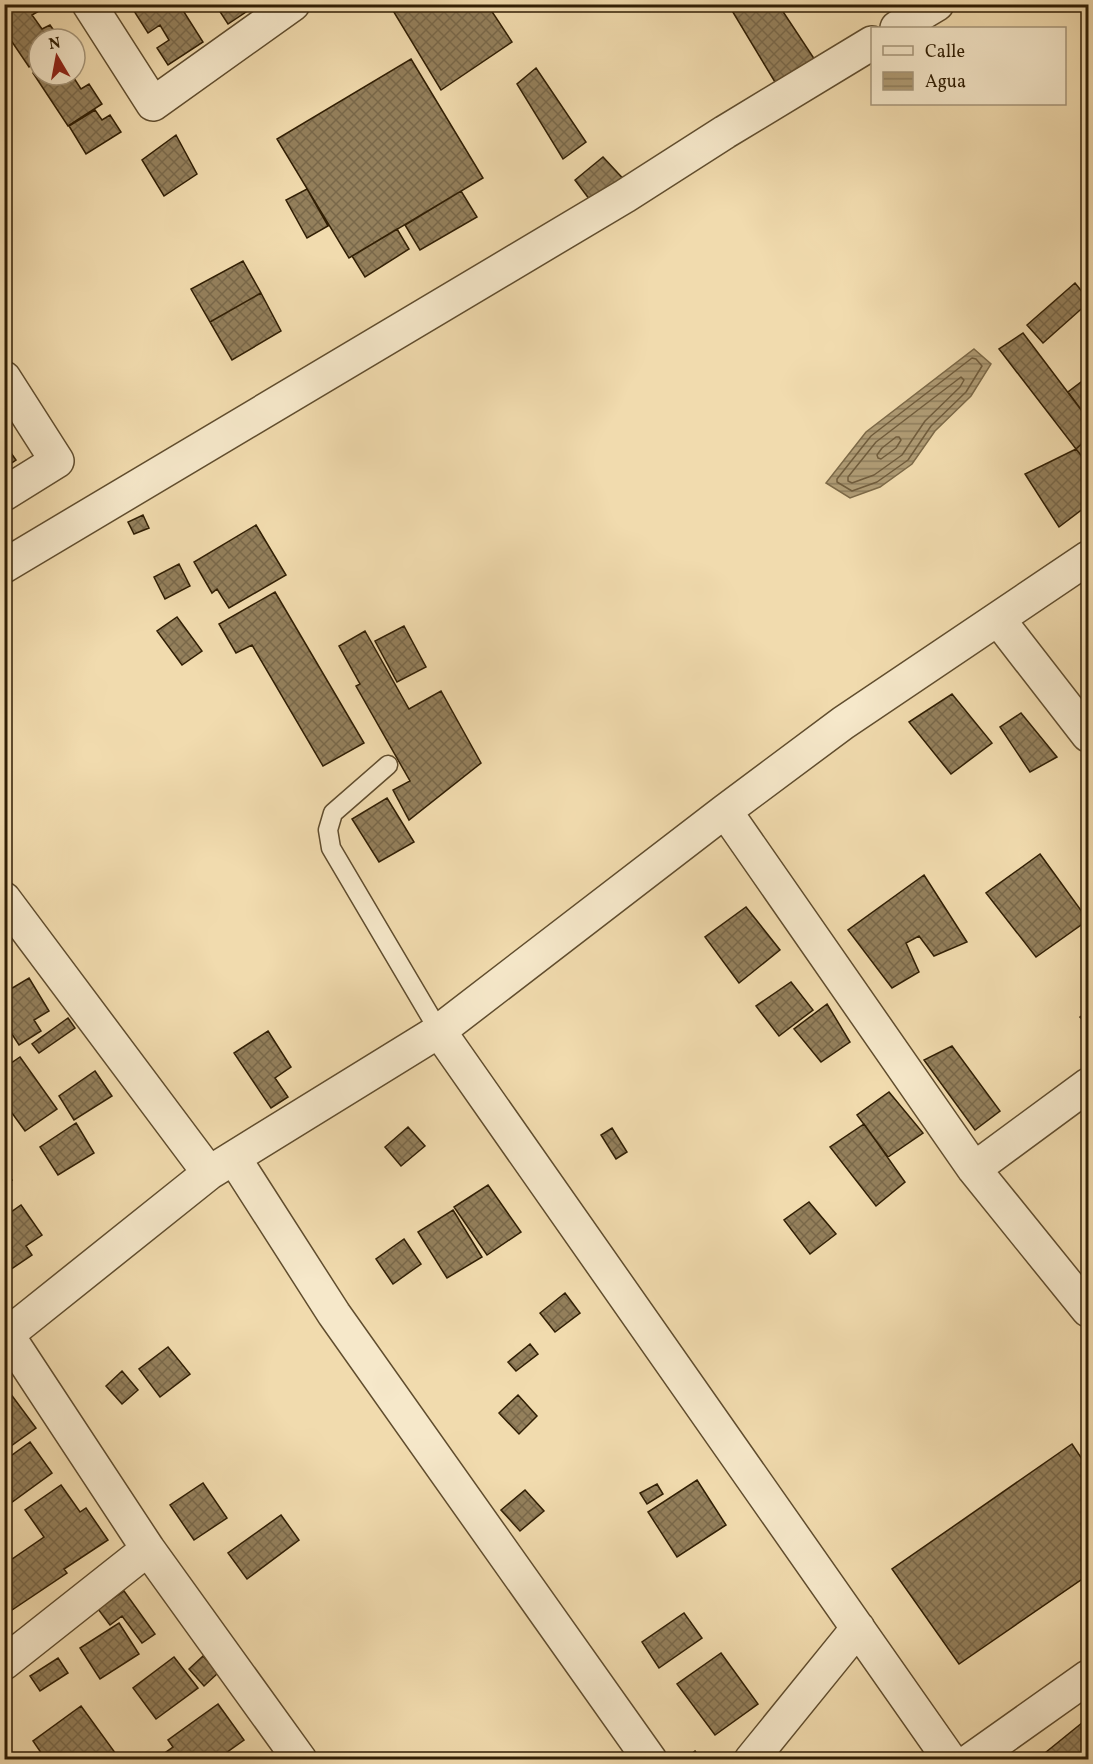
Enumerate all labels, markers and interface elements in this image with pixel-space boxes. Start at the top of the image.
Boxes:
north arrow [27,27,87,87]
legend [871,27,1066,105]
text: N [47,32,63,56]
text: Calle [925,40,965,65]
text: Agua [925,70,966,95]

